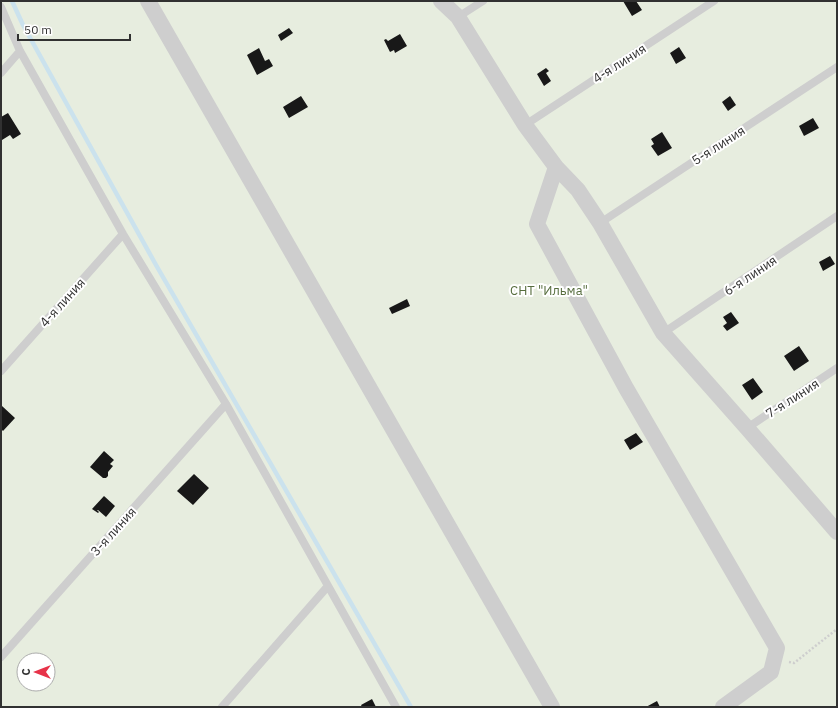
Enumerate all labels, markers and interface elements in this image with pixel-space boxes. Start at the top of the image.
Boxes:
scale bar [18,16,130,42]
text: 50 m [24,22,52,37]
street label: 4-я линия [589,40,649,87]
street label: 5-я линия [688,122,748,169]
street label: 6-я линия [721,252,780,299]
street label: 4-я линия [36,274,89,330]
park label: СНТ "Ильма" [510,282,588,299]
street label: 7-я линия [762,375,822,422]
street label: 3-я линия [87,503,140,559]
north arrow [16,652,56,692]
text: С [19,668,33,676]

